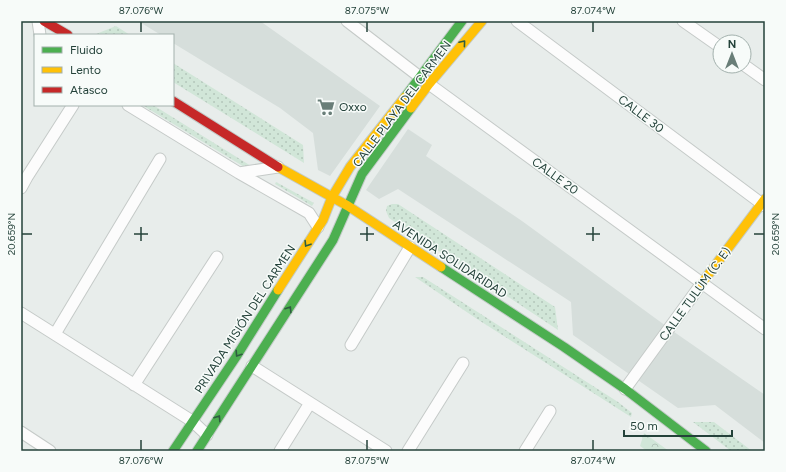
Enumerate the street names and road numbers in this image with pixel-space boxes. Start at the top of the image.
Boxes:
street label: CALLE PLAYA DEL CARMEN [350,38,454,170]
street label: CALLE 30 [615,92,667,136]
street label: CALLE 20 [529,155,581,198]
street label: AVENIDA SOLIDARIDAD [390,217,510,301]
street label: PRIVADA MISIÓN DEL CARMEN [192,242,298,396]
street label: CALLE TULÚM (C. E) [656,245,734,343]

